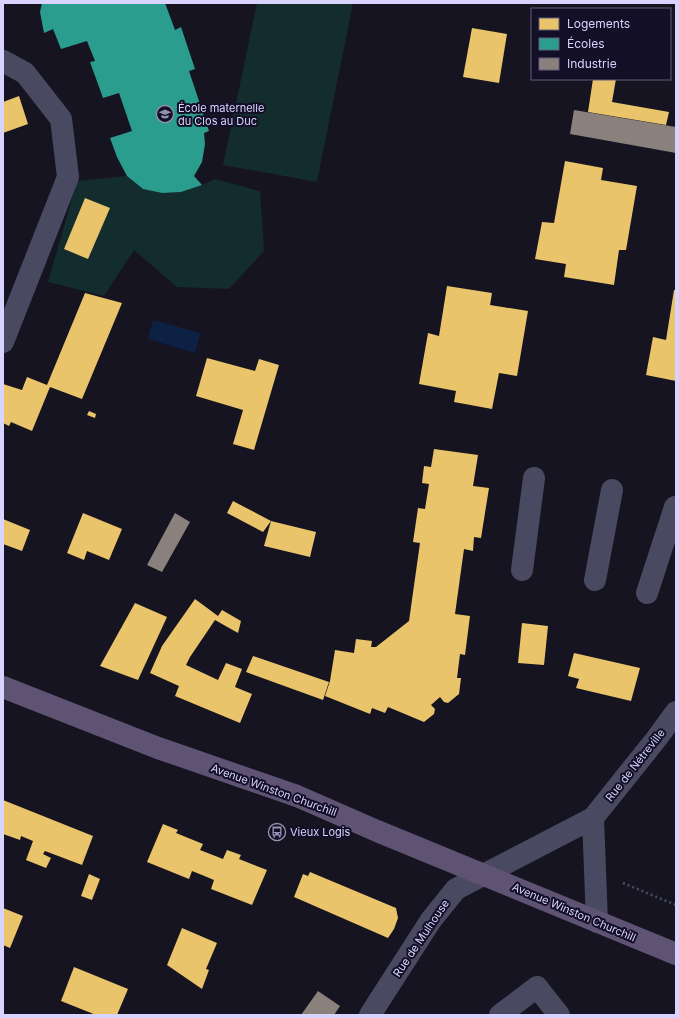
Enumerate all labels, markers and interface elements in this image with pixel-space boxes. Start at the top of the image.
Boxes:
legend [531,8,671,80]
text: Logements [567,16,630,31]
text: Écoles [567,36,605,51]
text: Industrie [567,56,617,71]
place label: École maternelle du Clos au Duc [178,101,264,128]
school or university icon: École maternelle du Clos au Duc [155,104,175,124]
street label: Rue de Nétreville [602,726,668,804]
street label: Avenue Winston Churchill [209,761,339,819]
bus stop icon: Vieux Logis [267,822,287,842]
place label: Vieux Logis [290,825,350,839]
street label: Avenue Winston Churchill [510,880,638,944]
street label: Rue de Mulhouse [390,897,452,979]

